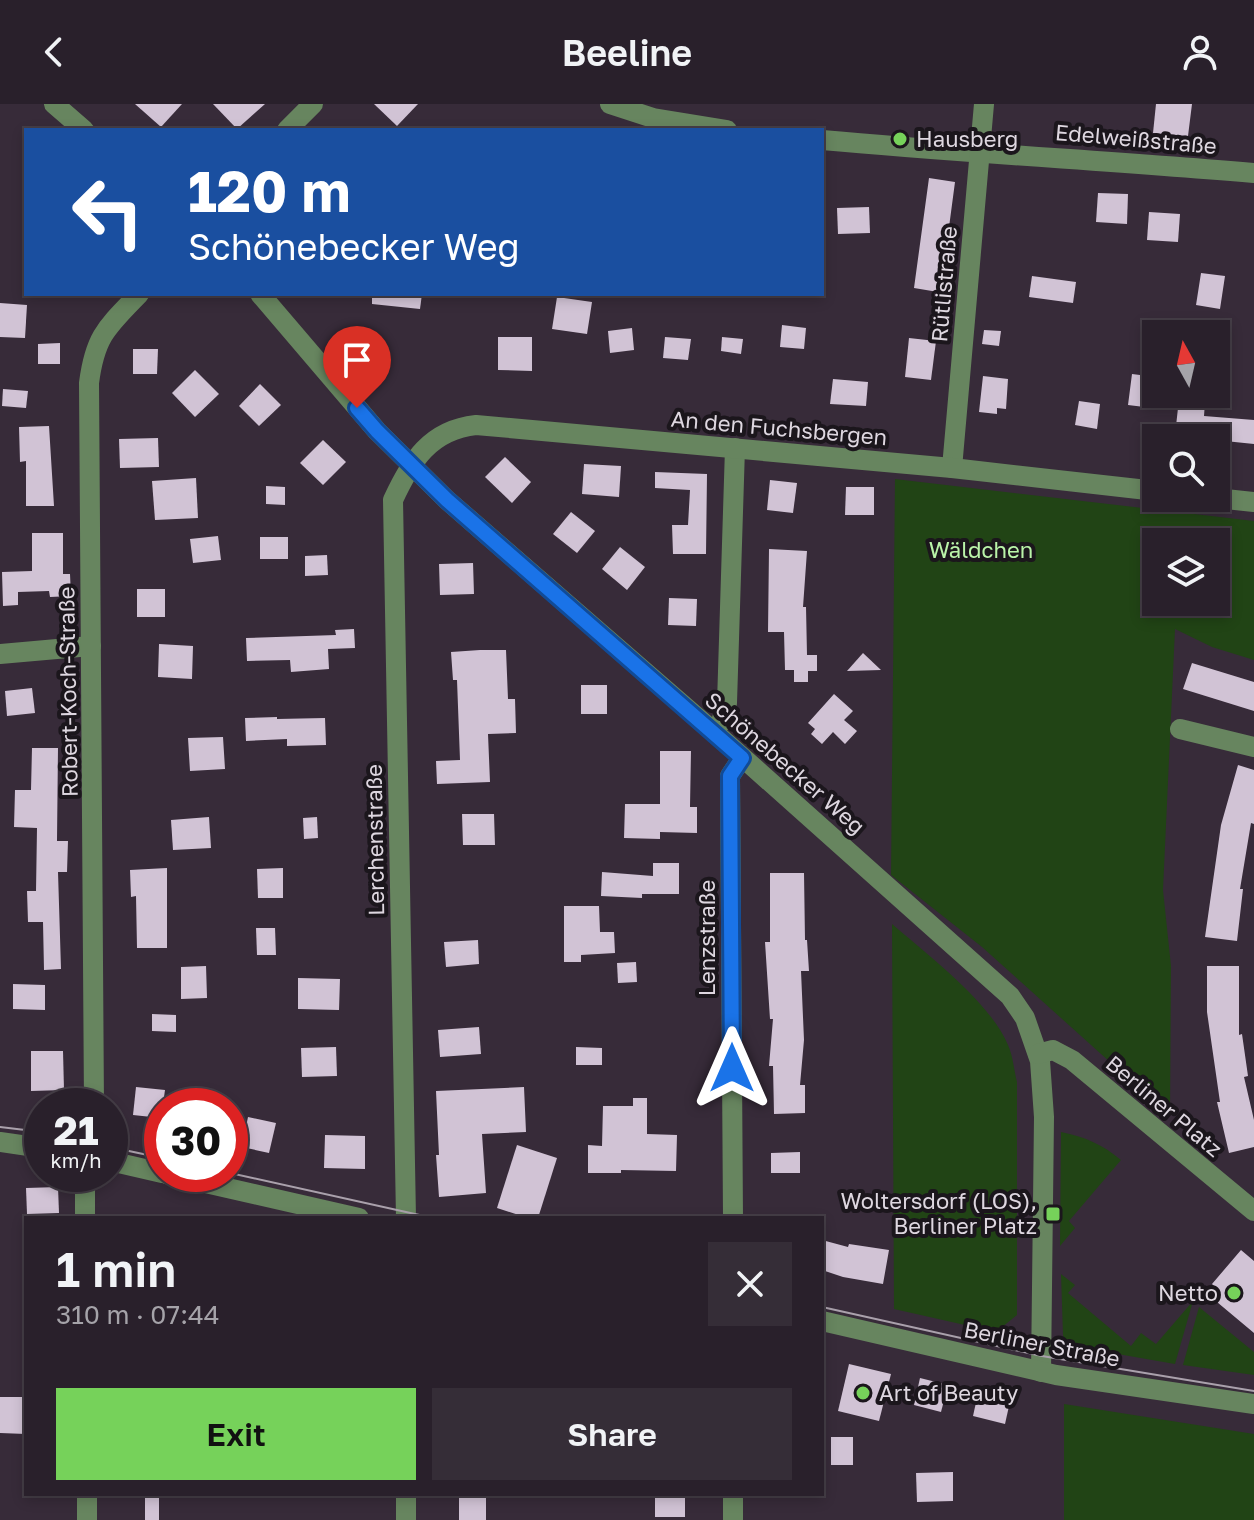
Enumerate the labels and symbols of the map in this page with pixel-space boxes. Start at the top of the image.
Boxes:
street label: Edelweißstraße [1054,118,1218,159]
place label: Hausberg [916,125,1018,152]
marker: Hausberg [891,130,909,148]
street label: Rütlistraße [925,225,962,343]
north arrow [1142,320,1230,408]
pin [323,326,391,408]
street label: An den Fuchsbergen [670,405,888,450]
park label: Wäldchen [929,536,1033,563]
street label: Robert-Koch-Straße [52,587,83,798]
street label: Schönebecker Weg [700,686,871,839]
street label: Lerchenstraße [360,764,389,916]
street label: Lenzstraße [693,880,720,996]
position arrow [690,1026,774,1110]
street label: Berliner Platz [1101,1049,1228,1162]
speed limit sign: 30 [144,1088,248,1192]
place label: Woltersdorf (LOS), Berliner Platz [841,1187,1037,1239]
marker: Woltersdorf (LOS), Berliner Platz [1044,1205,1062,1223]
place label: Netto [1158,1279,1218,1306]
marker: Netto [1225,1284,1243,1302]
street label: Berliner Straße [962,1315,1122,1372]
place label: Art of Beauty [879,1379,1018,1406]
marker: Art of Beauty [854,1384,872,1402]

